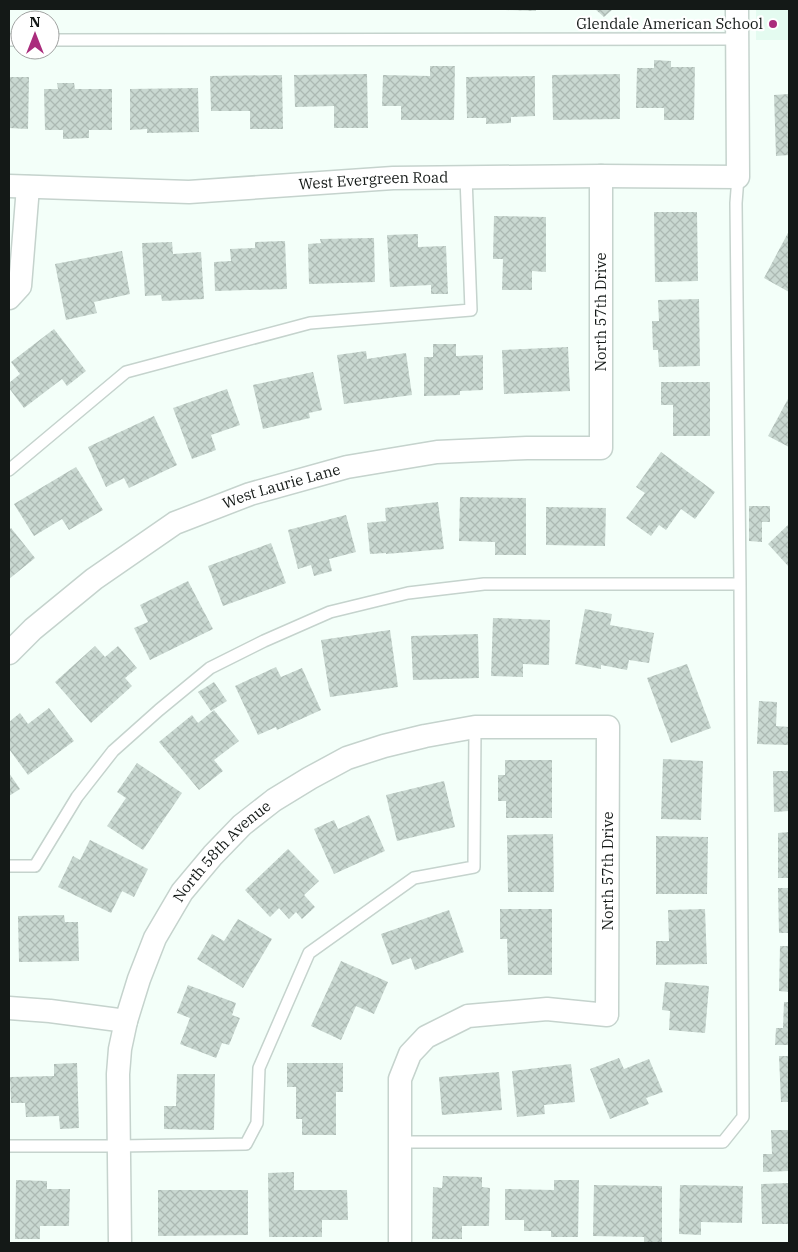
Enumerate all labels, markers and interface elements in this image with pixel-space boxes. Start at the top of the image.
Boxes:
north arrow [10,10,60,60]
text: N [29,13,41,31]
place label: Glendale American School [576,14,763,33]
marker: Glendale American School [767,18,779,30]
street label: West Evergreen Road [298,167,448,193]
street label: North 57th Drive [591,253,610,371]
street label: West Laurie Lane [220,459,342,513]
street label: North 58th Avenue [168,796,274,905]
street label: North 57th Drive [598,812,617,930]

